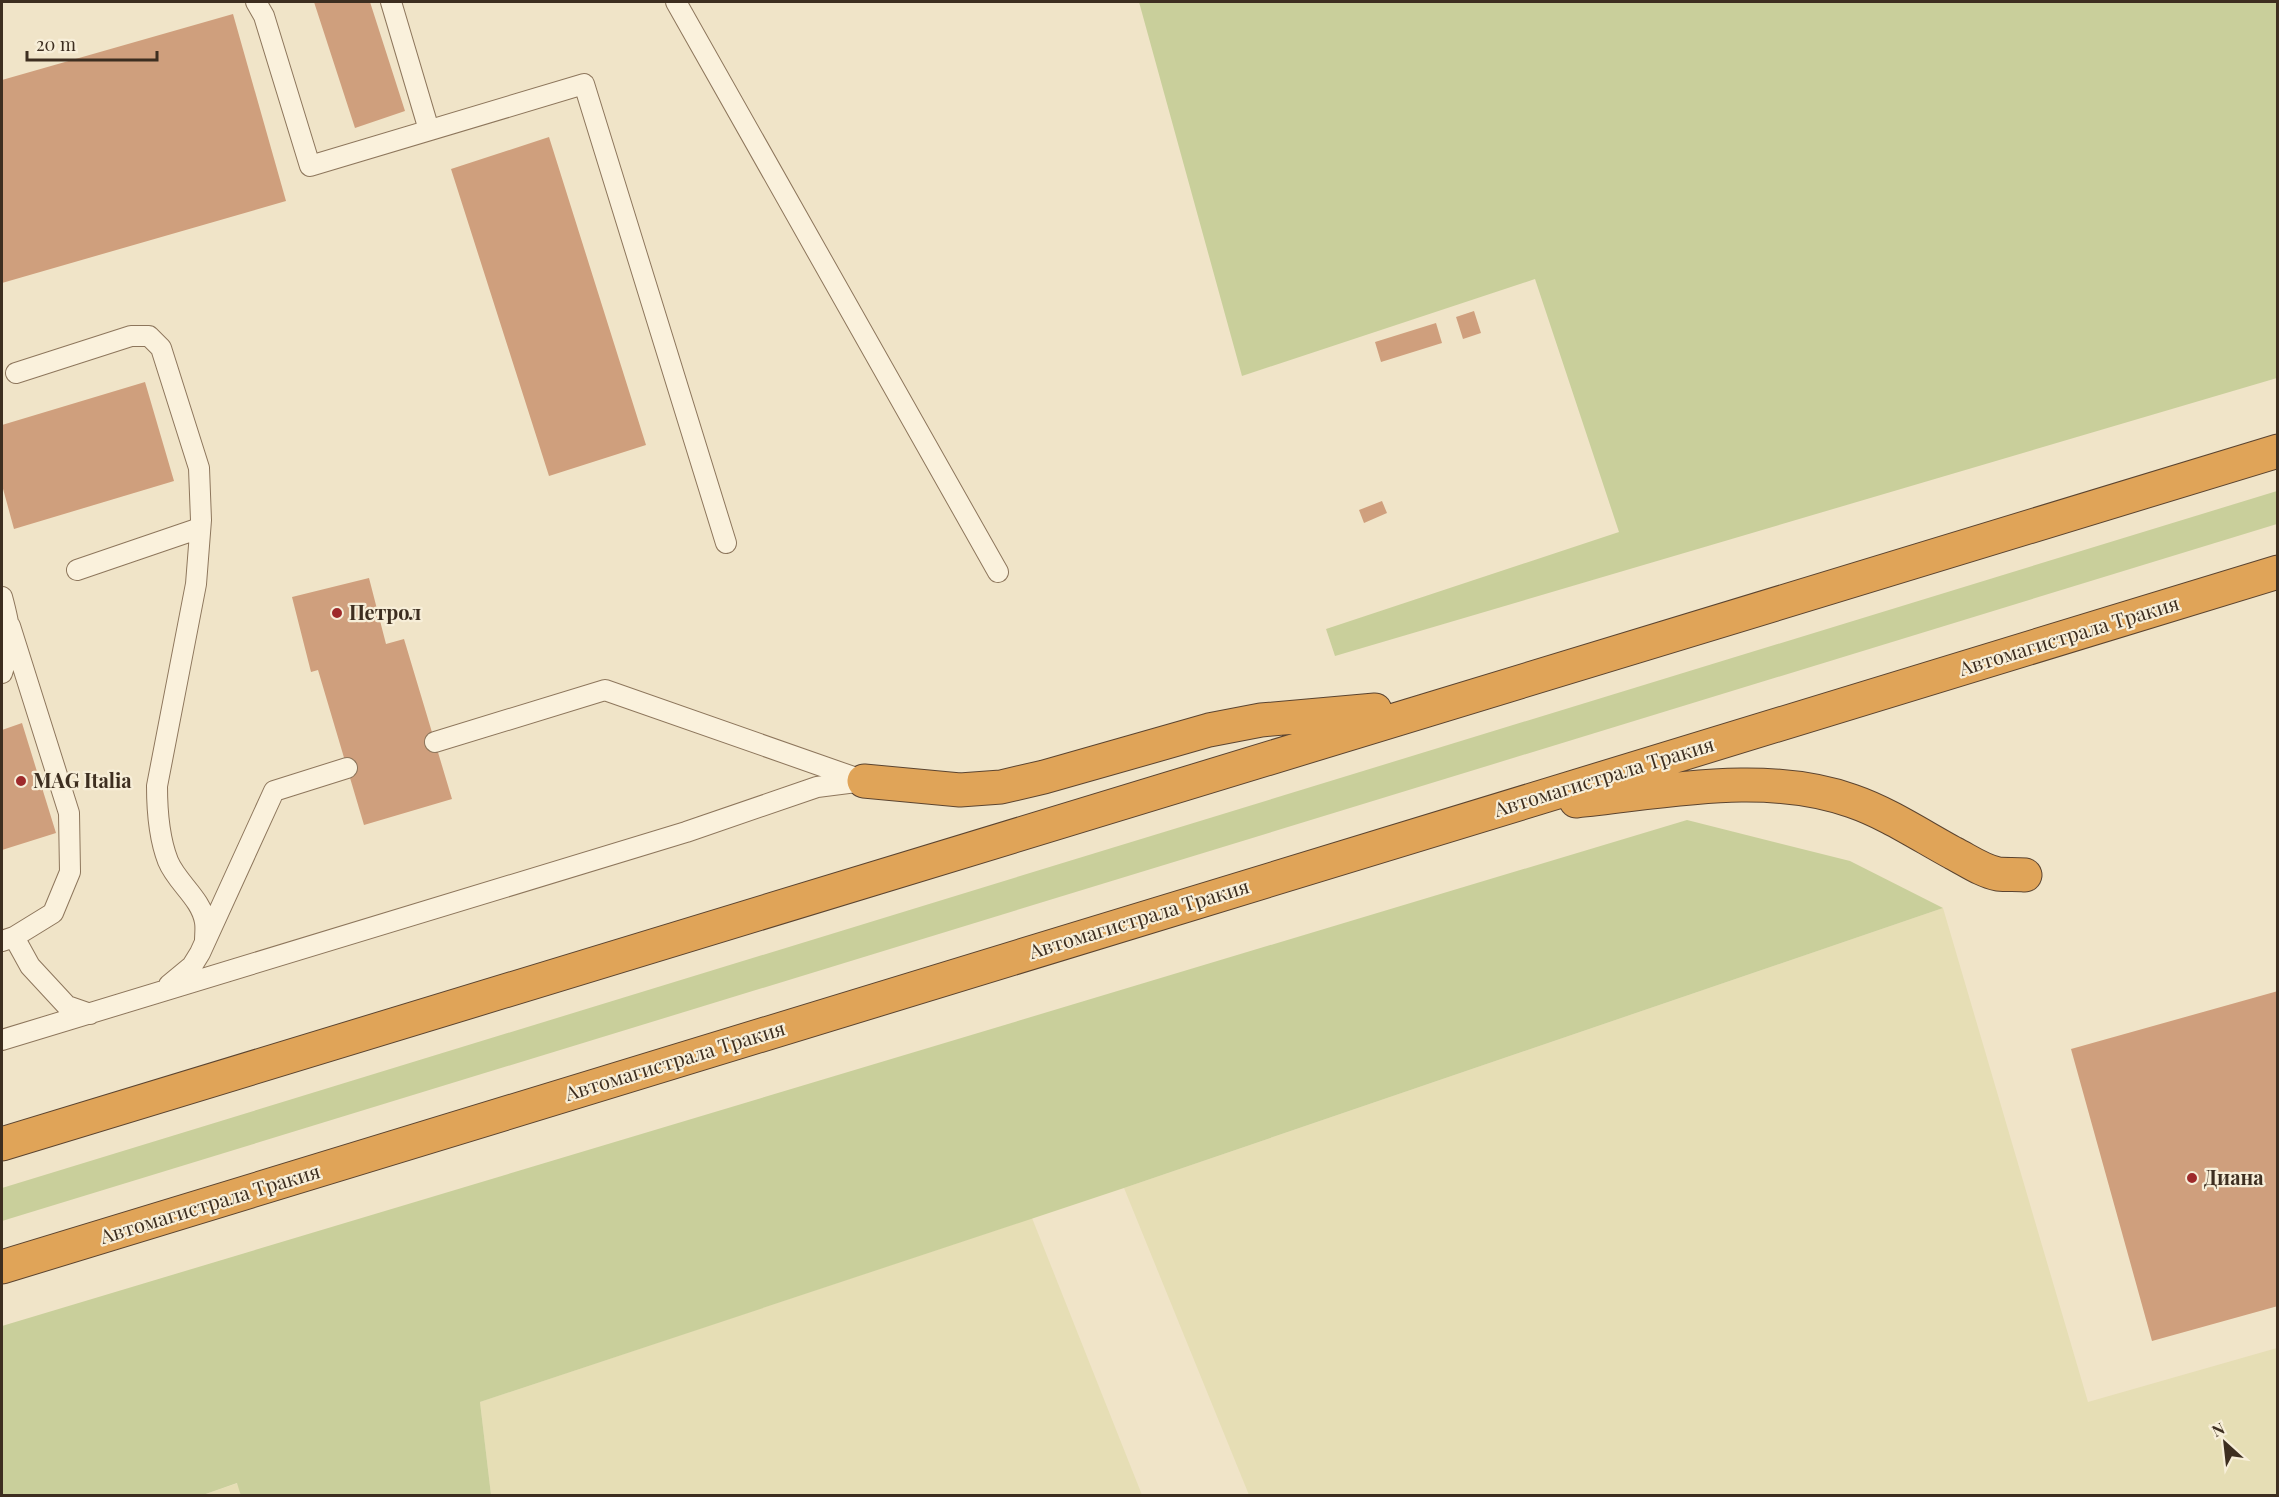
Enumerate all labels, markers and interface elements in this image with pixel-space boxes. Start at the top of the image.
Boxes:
scale bar [27,24,158,62]
text: 20 m [36,32,76,56]
street label: Автомагистрала Тракия [1954,588,2182,681]
place label: Петрол [349,598,421,625]
marker: Петрол [330,606,344,620]
street label: Автомагистрала Тракия [1489,729,1717,822]
place label: MAG Italia [33,766,132,793]
marker: MAG Italia [14,774,28,788]
street label: Автомагистрала Тракия [1024,871,1252,964]
street label: Автомагистрала Тракия [560,1013,788,1106]
street label: Автомагистрала Тракия [95,1156,323,1249]
place label: Диана [2204,1163,2264,1190]
marker: Диана [2185,1171,2199,1185]
north arrow [2195,1413,2255,1473]
text: N [2208,1417,2228,1441]

